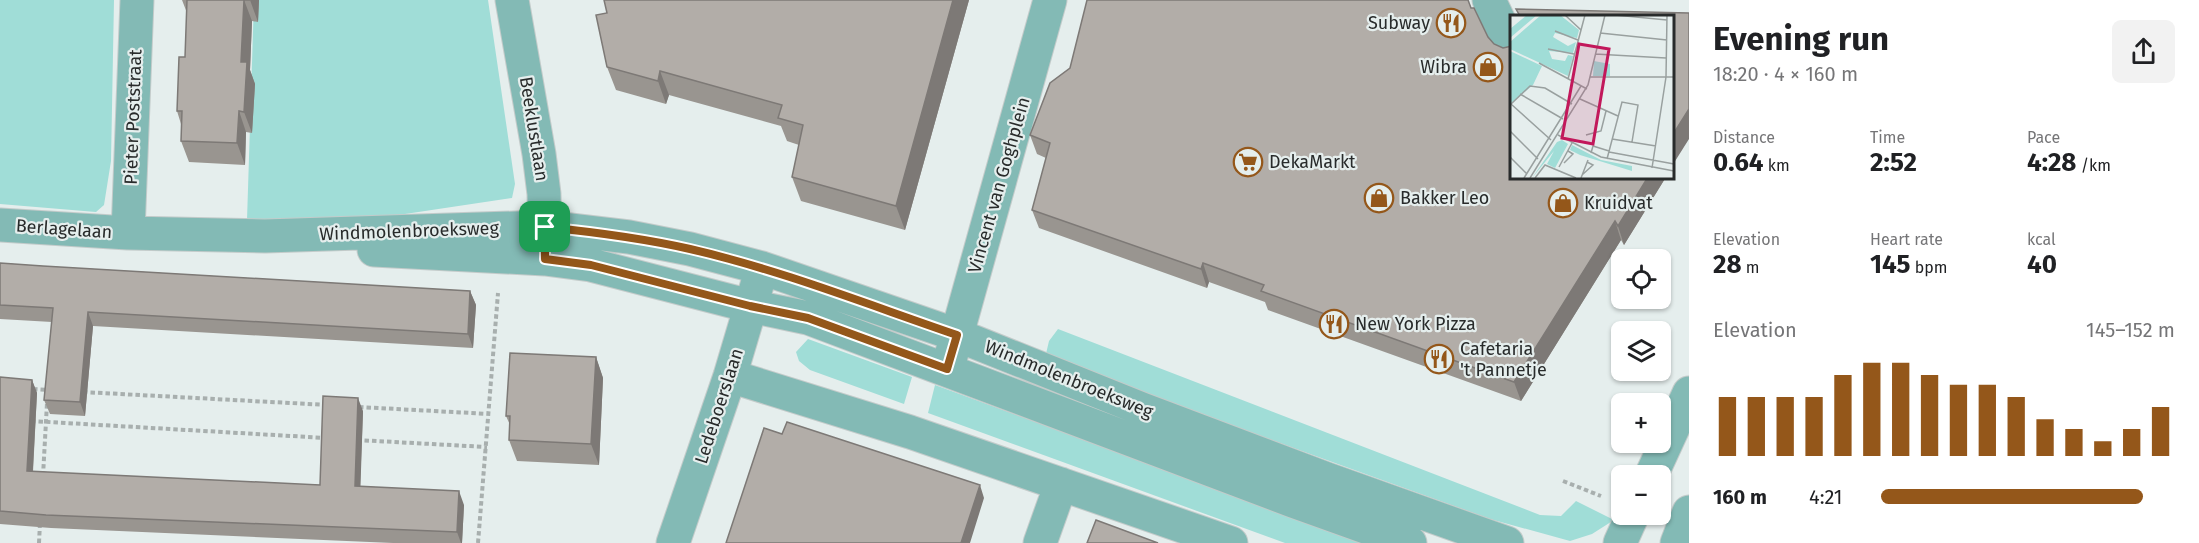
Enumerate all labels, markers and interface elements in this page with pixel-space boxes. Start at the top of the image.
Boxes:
restaurant icon: Subway [1435,7,1467,39]
place label: Subway [1368,12,1430,34]
inset map [1510,15,1674,178]
text: Evening run [1713,19,1889,59]
button: share [2112,20,2175,83]
street label: Pieter Poststraat [120,48,146,185]
shop icon: Wibra [1472,51,1504,83]
place label: Wibra [1420,56,1467,78]
text: 18:20 · 4 × 160 m [1713,62,1858,86]
street label: Beeklustlaan [515,75,553,183]
street label: Vincent van Goghplein [963,94,1035,276]
text: Distance [1713,128,1775,147]
text: Time [1870,128,1905,147]
text: Pace [2027,128,2060,147]
supermarket icon: DekaMarkt [1232,146,1264,178]
text: 0.64 [1713,147,1764,178]
text: 2:52 [1870,147,1917,178]
text: 4:28 [2027,147,2076,178]
place label: DekaMarkt [1269,151,1356,173]
text: km [1764,156,1790,175]
text: /km [2076,156,2111,175]
shop icon: Bakker Leo [1363,182,1395,214]
place label: Bakker Leo [1400,187,1489,209]
shop icon: Kruidvat [1547,187,1579,219]
place label: Kruidvat [1584,192,1653,214]
pin [519,201,570,252]
icon: arrive [528,210,561,243]
street label: Berlagelaan [15,215,113,243]
street label: Windmolenbroeksweg [319,217,500,245]
text: Elevation [1713,230,1780,249]
text: Heart rate [1870,230,1943,249]
text: kcal [2027,230,2056,249]
map controls [1611,249,1671,525]
button: locate [1611,249,1671,309]
text: 28 [1713,249,1742,280]
text: 145 [1870,249,1910,280]
text: 40 [2027,249,2057,280]
text: m [1742,258,1760,277]
text: bpm [1910,258,1947,277]
restaurant icon: New York Pizza [1318,308,1350,340]
place label: New York Pizza [1355,313,1476,335]
text: Elevation [1713,318,1797,342]
text: 145–152 m [2086,318,2175,342]
button: layers [1611,321,1671,381]
street label: Windmolenbroeksweg [982,335,1157,423]
place label: Cafetaria 't Pannetje [1460,338,1547,381]
restaurant icon: Cafetaria 't Pannetje [1423,343,1455,375]
street label: Ledeboerslaan [690,345,748,467]
button: + [1611,393,1671,453]
button: − [1611,465,1671,525]
text: 160 m [1713,485,1767,509]
text: 4:21 [1809,485,1843,509]

